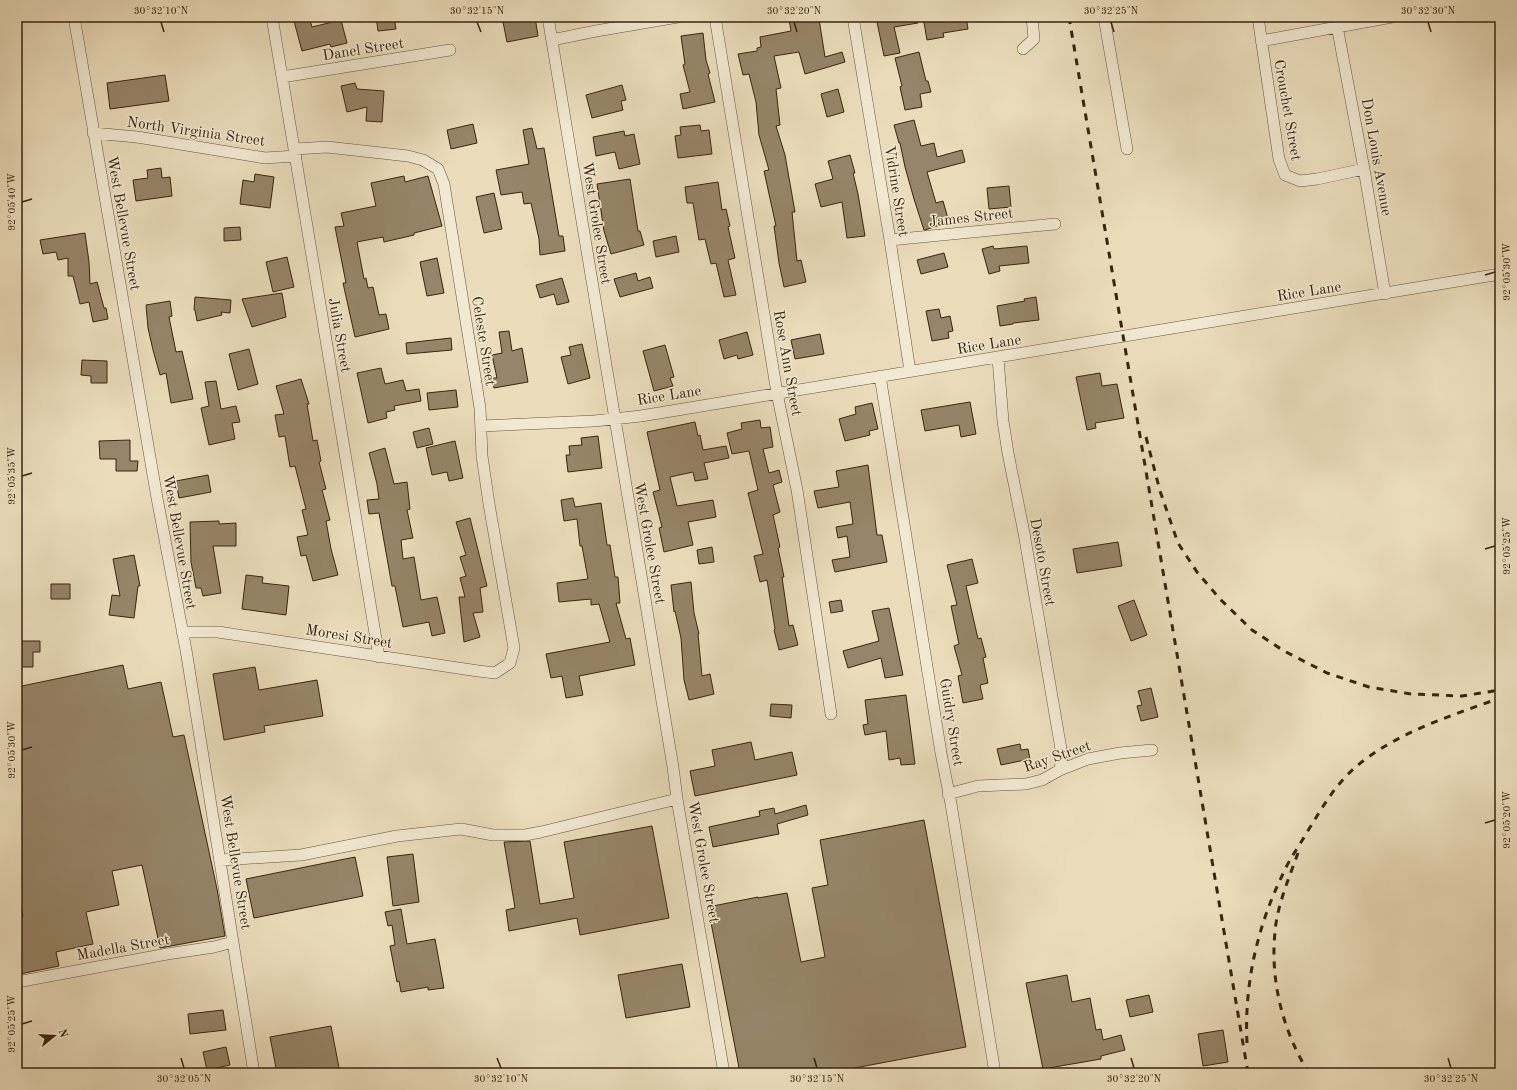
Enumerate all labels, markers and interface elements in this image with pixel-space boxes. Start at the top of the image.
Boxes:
text: 30°32'10"N [134,6,189,16]
text: 30°32'15"N [450,6,505,16]
text: 30°32'20"N [767,6,822,16]
text: 30°32'25"N [1084,6,1139,16]
text: 30°32'30"N [1401,6,1456,16]
street label: Danel Street [322,37,405,64]
street label: Crouchet Street [1270,59,1303,162]
street label: Don Louis Avenue [1358,97,1393,217]
street label: North Virginia Street [126,115,266,150]
street label: Vidrine Street [881,145,910,238]
street label: West Bellevue Street [103,155,142,292]
street label: West Grolee Street [578,161,613,285]
text: 92°05'40"W [7,173,17,231]
street label: James Street [928,207,1014,230]
text: 92°05'30"W [1502,243,1512,301]
street label: Rice Lane [1276,280,1343,305]
street label: Celeste Street [468,295,497,387]
street label: Julia Street [325,297,352,374]
street label: Rose Ann Street [770,309,803,417]
street label: Rice Lane [956,333,1023,358]
street label: Rice Lane [636,384,703,409]
text: 92°05'35"W [7,447,17,505]
street label: West Bellevue Street [159,474,198,611]
street label: West Grolee Street [630,481,667,605]
street label: Desoto Street [1026,517,1057,607]
text: 92°05'25"W [1502,517,1512,575]
street label: Moresi Street [304,623,393,652]
street label: Guidry Street [936,677,965,767]
text: 92°05'30"W [7,721,17,779]
street label: Ray Street [1022,739,1093,776]
text: 92°05'20"W [1502,791,1512,849]
street label: West Bellevue Street [216,794,253,931]
street label: West Grolee Street [684,800,721,924]
street label: Madella Street [76,933,171,964]
text: 92°05'25"W [7,995,17,1053]
north arrow [34,1016,74,1056]
text: N [56,1028,69,1040]
text: 30°32'05"N [157,1074,212,1084]
text: 30°32'10"N [474,1074,529,1084]
text: 30°32'15"N [790,1074,845,1084]
text: 30°32'20"N [1107,1074,1162,1084]
text: 30°32'25"N [1424,1074,1479,1084]

